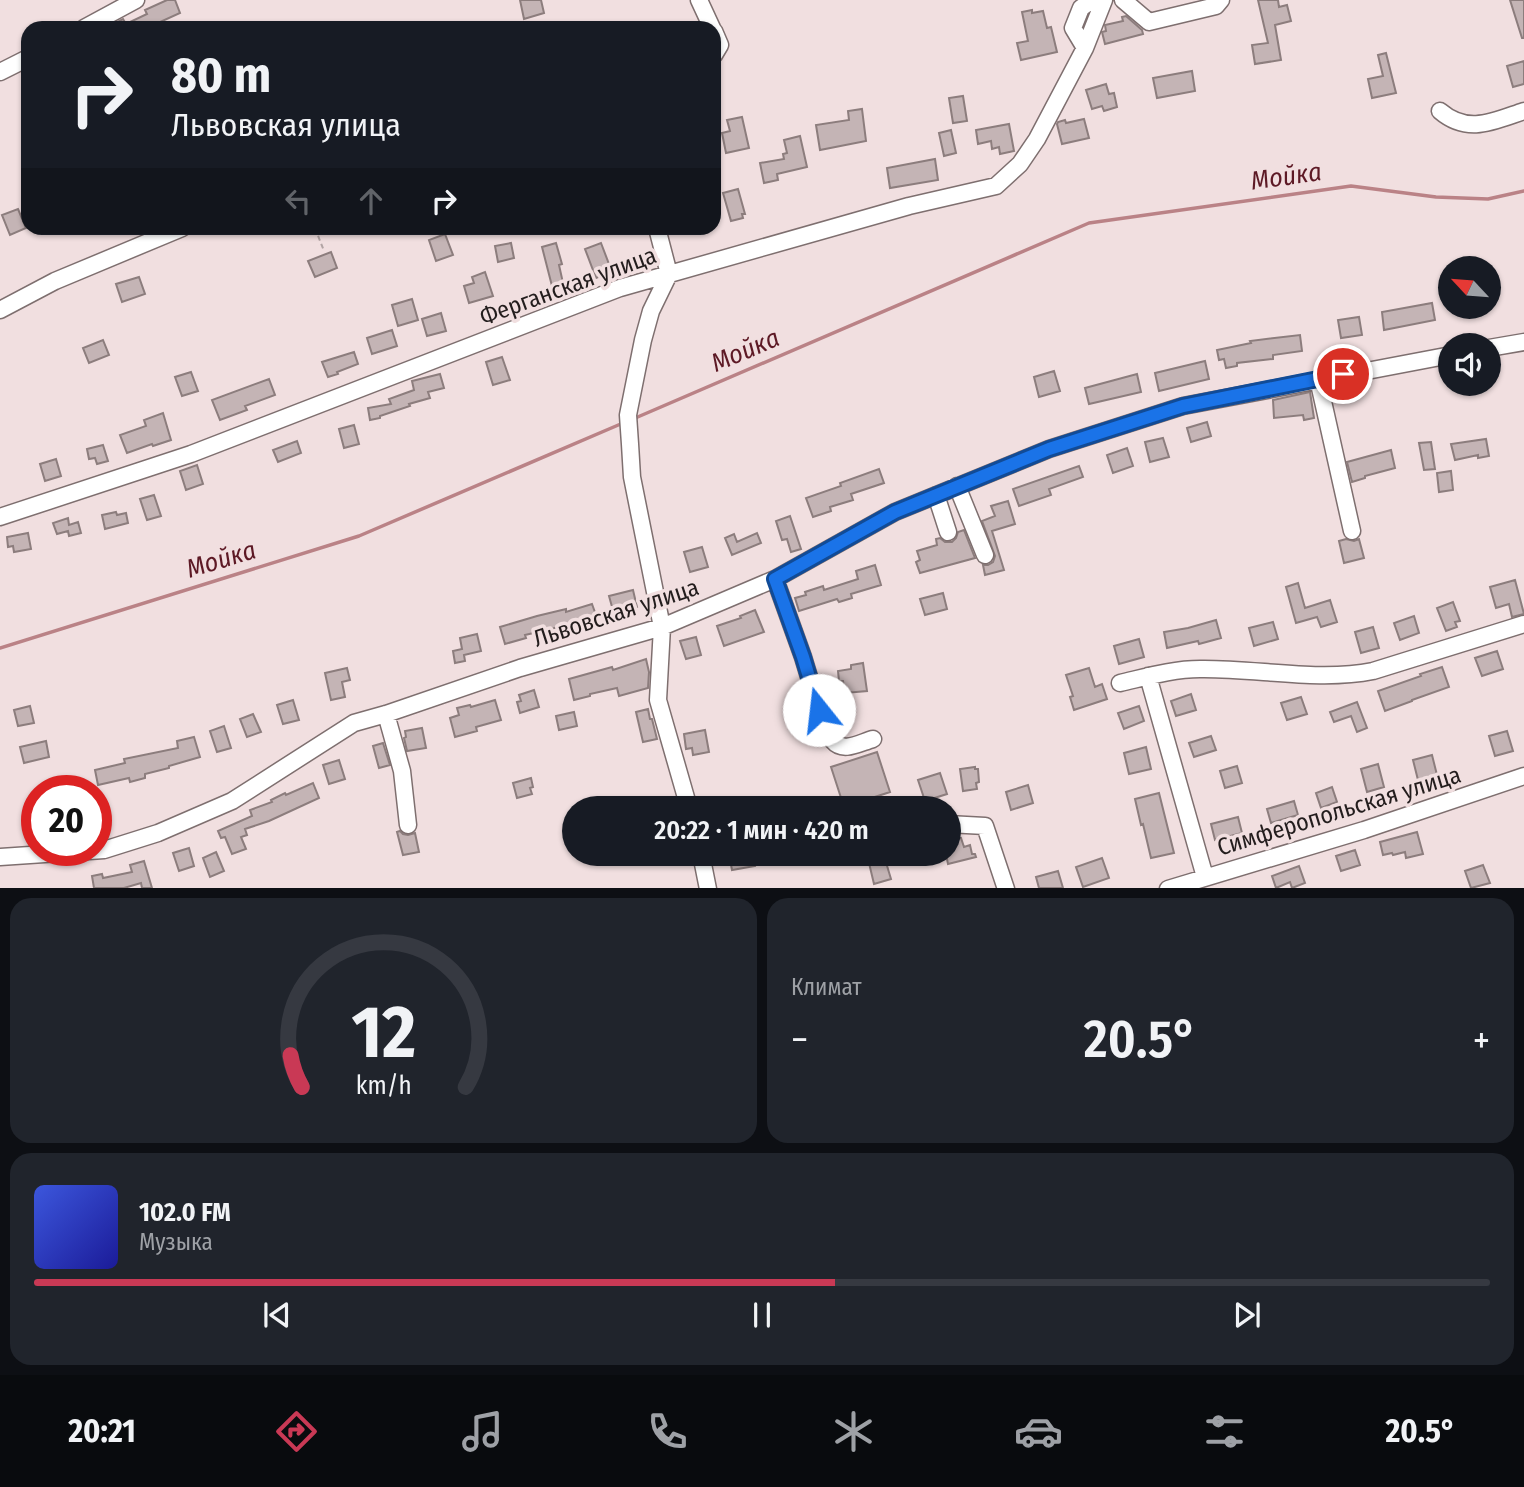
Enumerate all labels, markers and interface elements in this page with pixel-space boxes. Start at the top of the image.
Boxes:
text: 80 m [171,46,271,105]
icon: right [56,49,147,140]
text: Львовская улица [171,106,401,144]
water label: Мойка [1249,156,1324,197]
icon: left [279,182,317,220]
icon: ahead [352,182,390,220]
icon: right [425,182,463,220]
street label: Ферганская улица [476,241,660,331]
north arrow [1438,256,1502,318]
map controls [1438,256,1501,396]
water label: Мойка [706,322,784,379]
button: sound [1438,333,1501,396]
pin [1313,344,1373,404]
icon: arrive [1324,355,1362,393]
water label: Мойка [183,534,260,585]
street label: Львовская улица [530,573,702,653]
position arrow [782,673,856,747]
street label: Симферопольская улица [1214,761,1464,861]
speed limit sign: 20 [21,775,112,866]
text: 20:22 · 1 мин · 420 m [654,815,869,846]
text: Климат [791,973,862,1001]
text: 12 [351,989,416,1076]
text: 20.5° [1084,1008,1197,1071]
text: − [791,1017,808,1063]
text: + [1473,1017,1490,1063]
text: km/h [356,1070,411,1100]
text: 102.0 FM [139,1197,231,1228]
text: Музыка [139,1228,213,1256]
icon: previous [258,1296,296,1334]
icon: pause [743,1296,781,1334]
icon: next [1228,1296,1266,1334]
icon: directions [272,1407,321,1456]
icon: music [458,1407,507,1456]
icon: phone [643,1407,692,1456]
icon: climate [829,1407,878,1456]
icon: car [1014,1407,1063,1456]
icon: filters [1200,1407,1249,1456]
text: 20:21 [68,1412,136,1450]
text: 20.5° [1385,1412,1456,1450]

